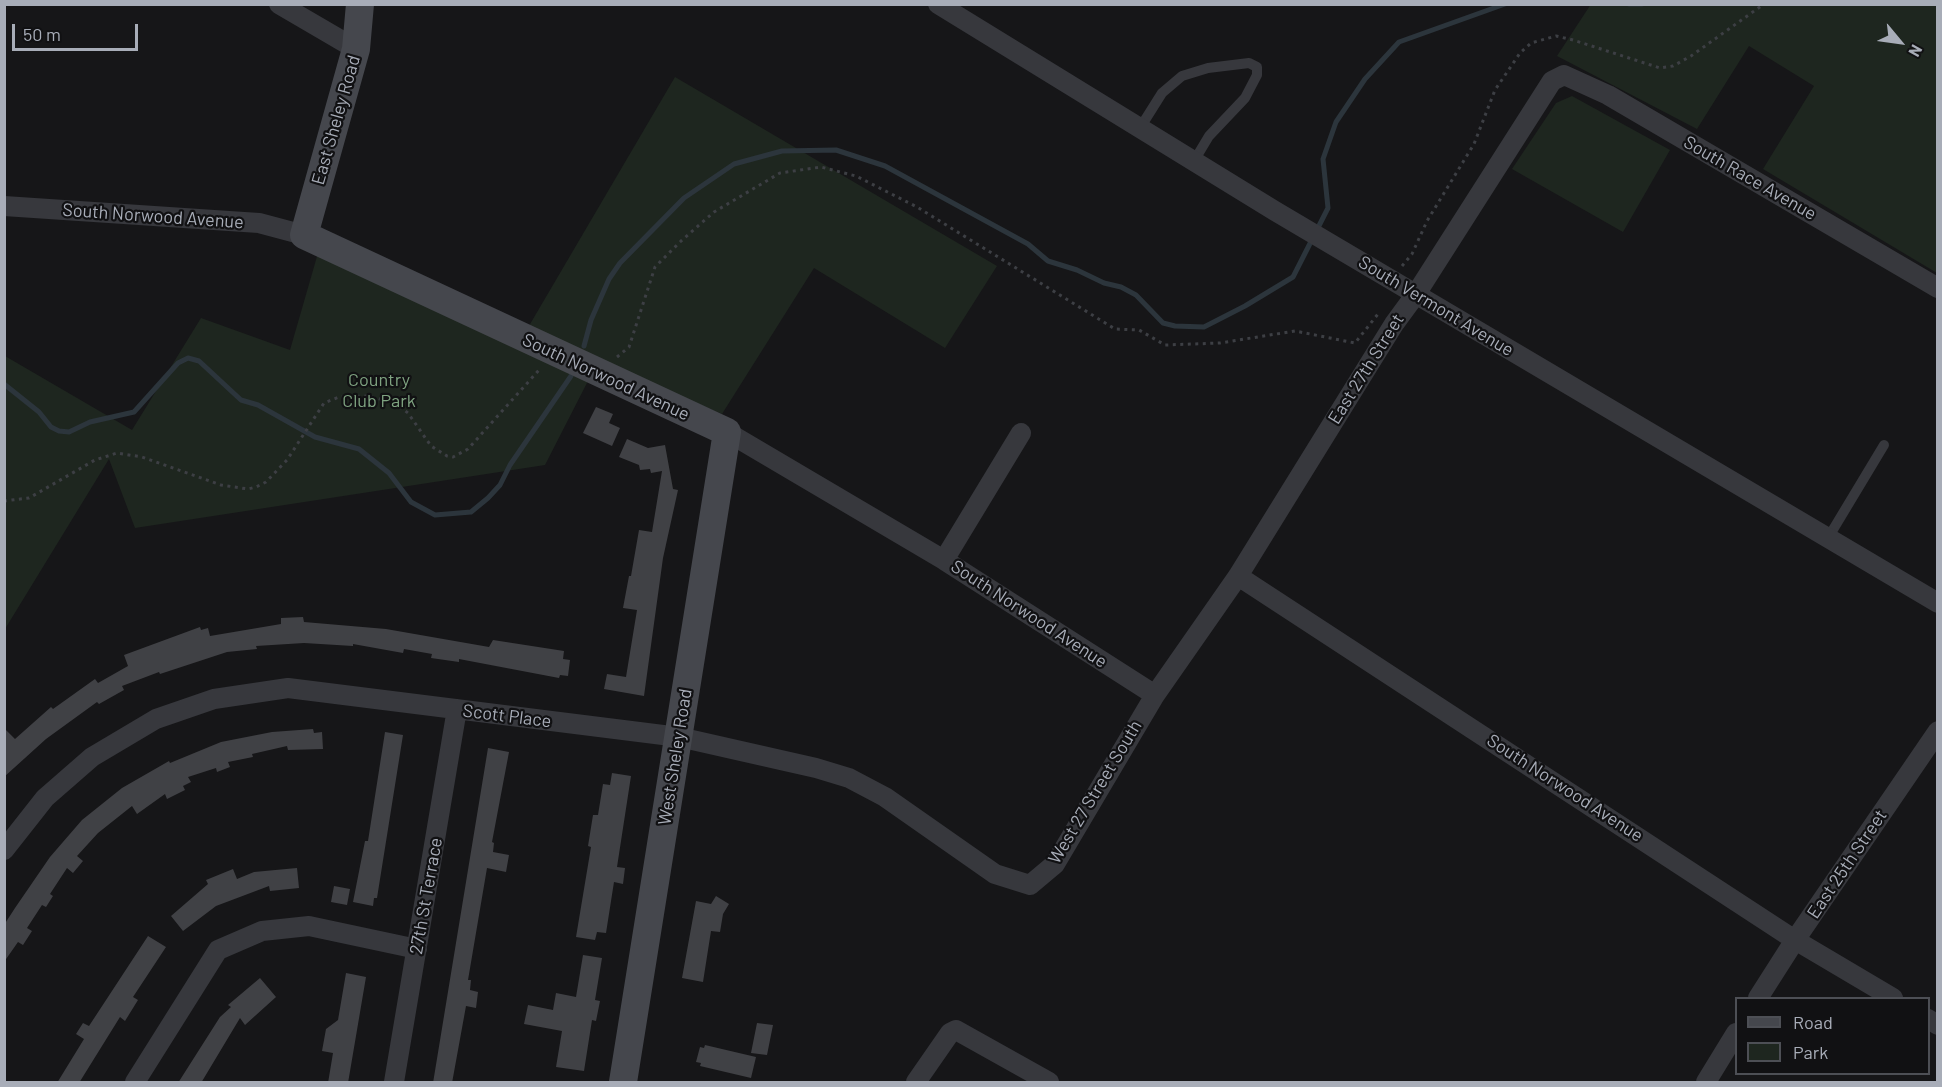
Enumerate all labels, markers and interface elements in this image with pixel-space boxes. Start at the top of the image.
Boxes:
scale bar [15,12,141,50]
north arrow [1870,12,1930,72]
text: 50 m [23,23,61,45]
text: N [1905,42,1927,60]
street label: East Sheley Road [307,53,365,187]
street label: South Race Avenue [1680,131,1820,225]
street label: South Norwood Avenue [62,199,244,233]
street label: South Vermont Avenue [1354,251,1518,361]
street label: East 27th Street [1323,310,1409,428]
street label: South Norwood Avenue [519,329,693,425]
park label: Country Club Park [342,369,416,412]
street label: South Norwood Avenue [947,555,1111,673]
street label: West Sheley Road [654,687,696,827]
street label: Scott Place [461,700,553,732]
street label: West 27 Street South [1044,716,1146,868]
street label: South Norwood Avenue [1483,729,1647,847]
street label: East 25th Street [1803,805,1891,923]
street label: 27th St Terrace [405,836,447,956]
legend [1735,997,1930,1075]
text: Road [1793,1011,1833,1033]
text: Park [1793,1041,1828,1063]

